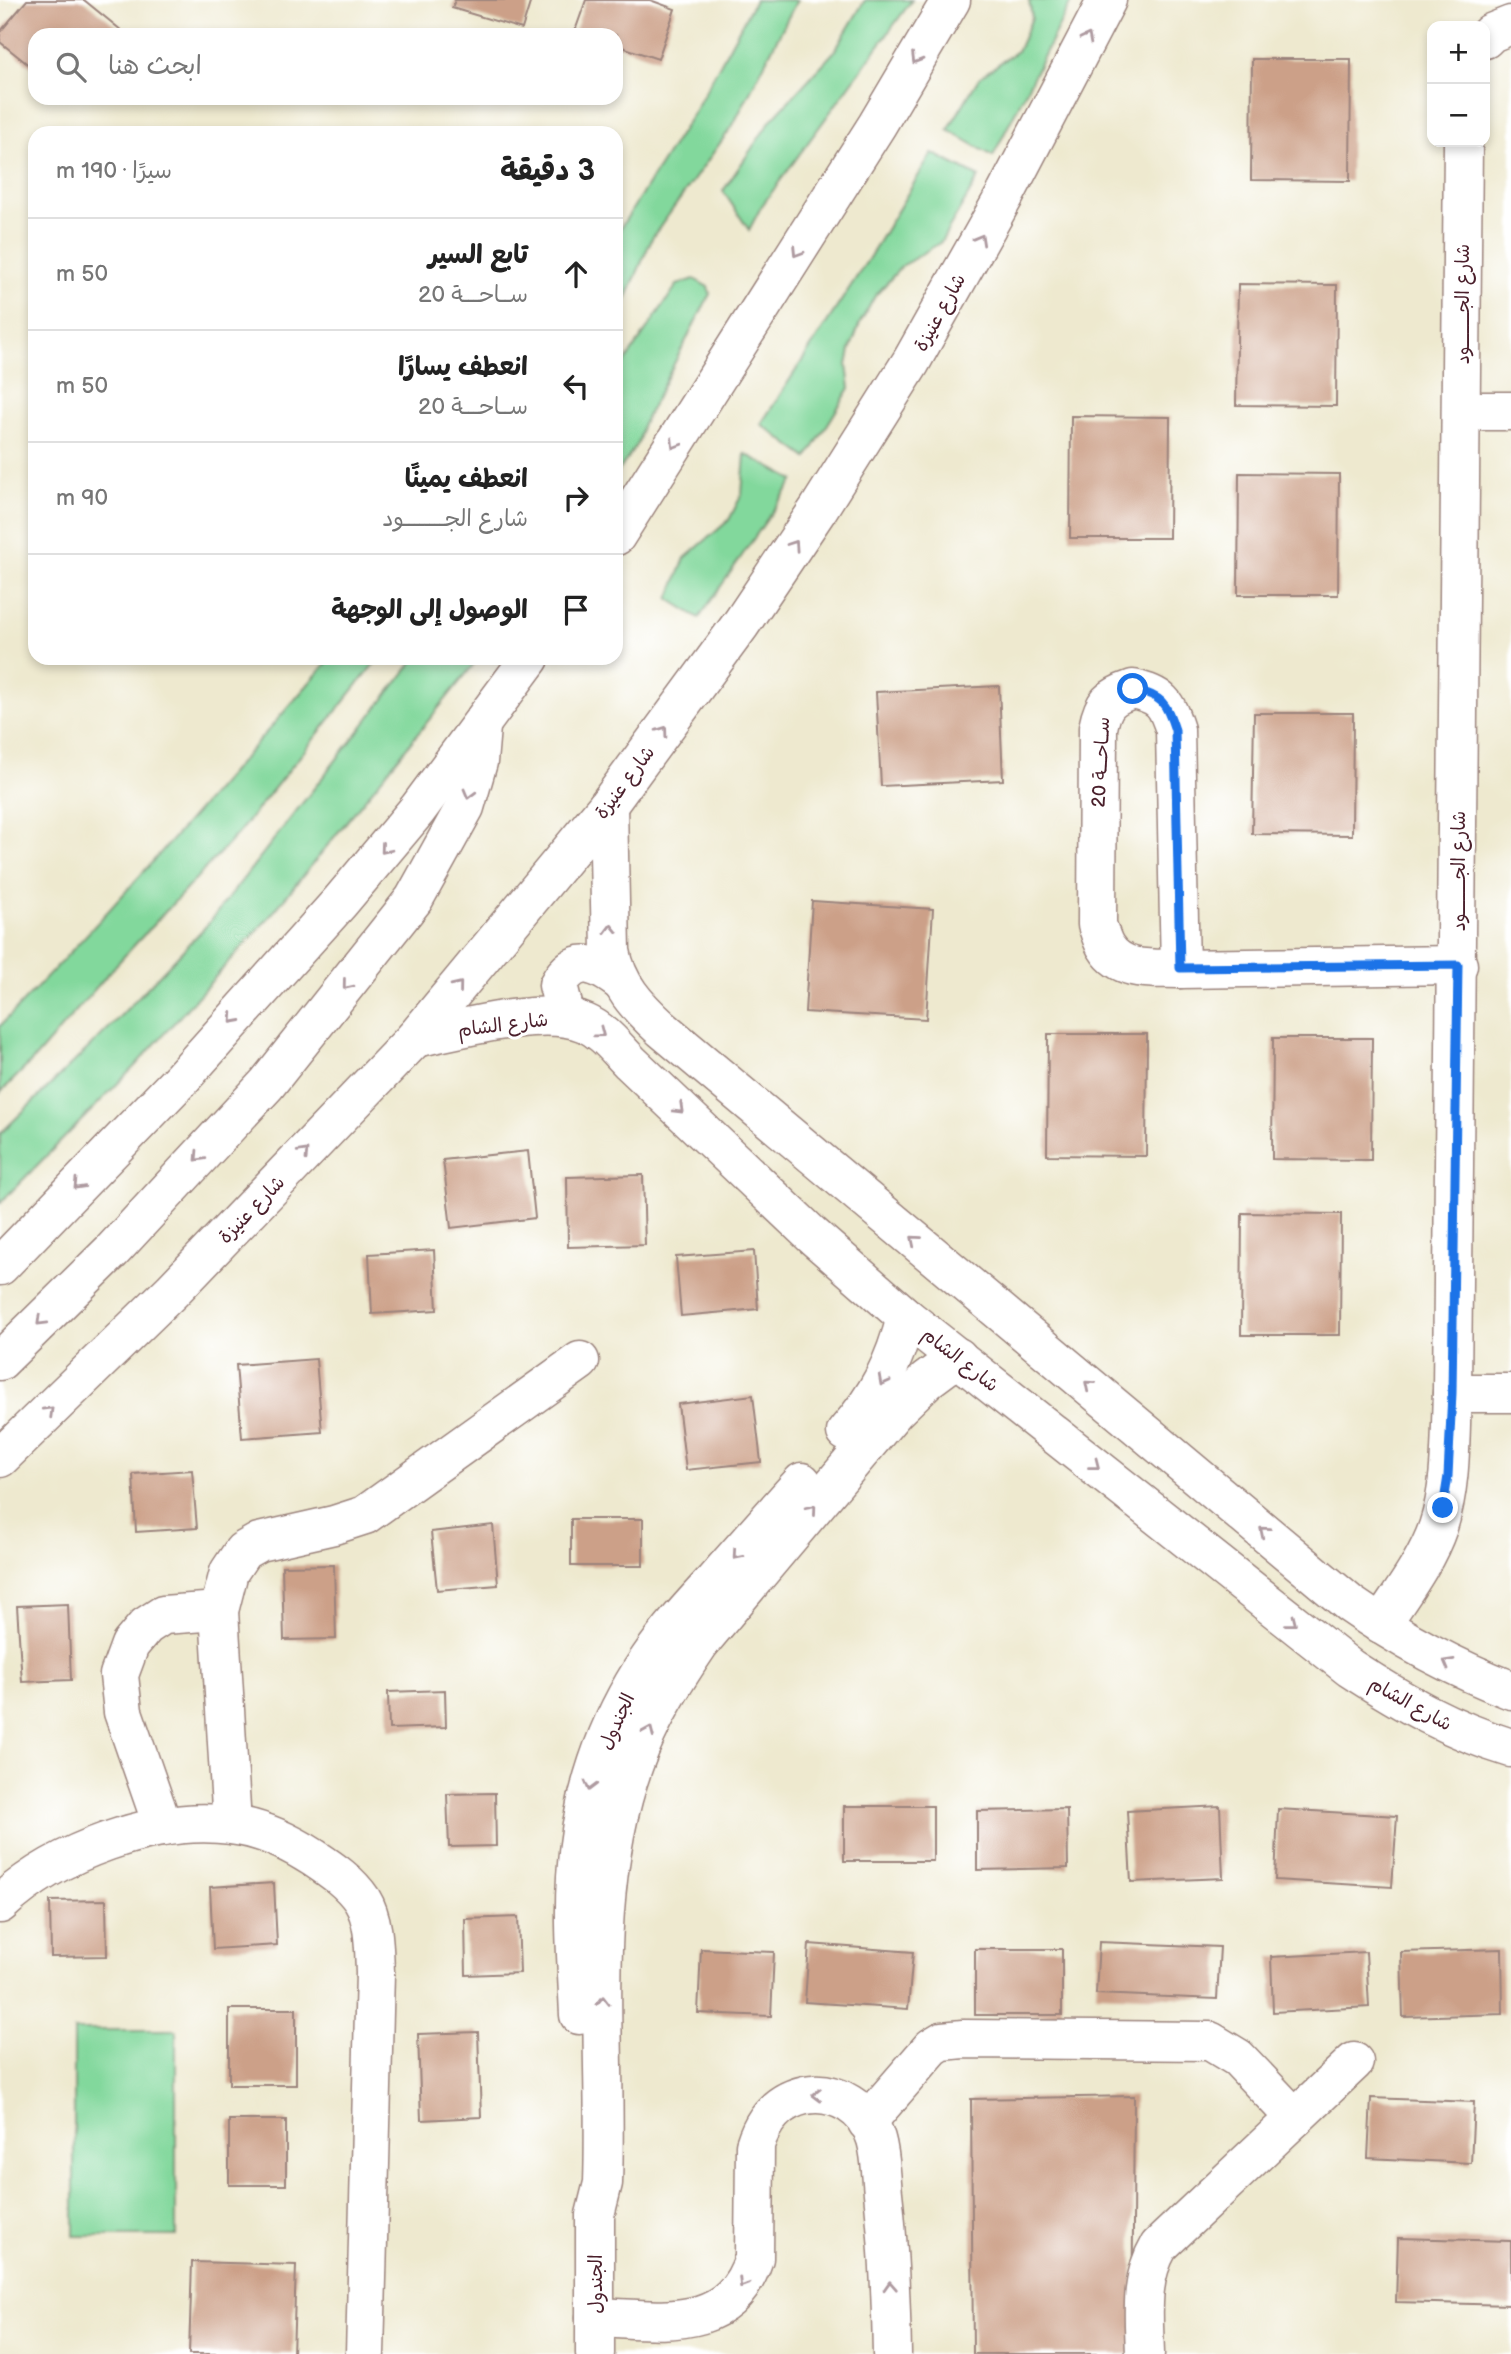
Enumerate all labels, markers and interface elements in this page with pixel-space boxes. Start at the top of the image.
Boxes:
map controls [1427,21,1490,147]
button: + [1427,21,1490,84]
search box [28,28,623,105]
one-way arrow [1079,33,1092,45]
icon: search [52,48,90,86]
text: ابحث هنا [108,51,202,82]
one-way arrow [911,51,924,64]
button: − [1427,84,1490,147]
text: 3 دقيقة [500,153,595,189]
text: سيرًا · 190 m [56,157,172,185]
one-way arrow [972,233,985,246]
text: تابع السير [428,240,528,271]
street label: شارع الجــــــــود [1452,244,1476,364]
one-way arrow [792,245,805,258]
icon: ahead [557,255,595,293]
text: 50 m [56,260,108,288]
street label: شارع عنيزة [910,270,972,356]
text: ســاحـــة 20 [418,281,528,309]
text: انعطف يسارًا [398,352,528,383]
icon: left [557,367,595,405]
text: 50 m [56,372,108,400]
text: ســاحـــة 20 [418,393,528,421]
one-way arrow [670,437,683,450]
text: انعطف يمينًا [405,464,528,495]
icon: right [557,479,595,517]
text: 90 m [56,484,108,512]
text: شارع الجــــــــود [382,505,528,533]
one-way arrow [786,539,799,552]
icon: arrive [557,591,595,629]
text: الوصول إلى الوجهة [331,595,528,626]
route start [1117,673,1148,704]
street label: ســاحـــة 20 [1088,716,1115,808]
one-way arrow [655,726,667,738]
street label: شارع عنيزة [590,742,661,825]
one-way arrow [463,788,477,800]
street label: شارع الجــــــــود [1448,811,1472,931]
one-way arrow [381,840,393,853]
one-way arrow [603,923,618,934]
one-way arrow [343,976,355,989]
one-way arrow [450,981,462,994]
street label: شارع الشام [457,1009,550,1044]
one-way arrow [230,1011,242,1024]
one-way arrow [592,1025,604,1038]
one-way arrow [671,1101,684,1114]
one-way arrow [195,1149,207,1162]
one-way arrow [296,1149,309,1162]
street label: شارع عنيزة [214,1171,291,1249]
one-way arrow [74,1177,87,1190]
one-way arrow [910,1235,922,1248]
one-way arrow [36,1312,49,1325]
street label: شارع الشام [916,1323,1003,1399]
one-way arrow [878,1374,891,1386]
one-way arrow [1085,1381,1098,1393]
one-way arrow [41,1406,54,1419]
one-way arrow [1087,1457,1099,1470]
route end [1427,1492,1458,1523]
one-way arrow [804,1505,816,1518]
one-way arrow [1259,1527,1271,1540]
one-way arrow [733,1547,745,1560]
one-way arrow [1284,1613,1296,1626]
one-way arrow [1443,1658,1456,1671]
street label: شارع الشام [1364,1672,1456,1738]
street label: الجندول [594,1690,640,1753]
one-way arrow [640,1725,654,1737]
one-way arrow [584,1779,599,1791]
one-way arrow [595,1995,611,2006]
one-way arrow [811,2087,821,2103]
street label: الجندول [585,2254,608,2314]
one-way arrow [738,2275,751,2288]
one-way arrow [883,2280,898,2291]

